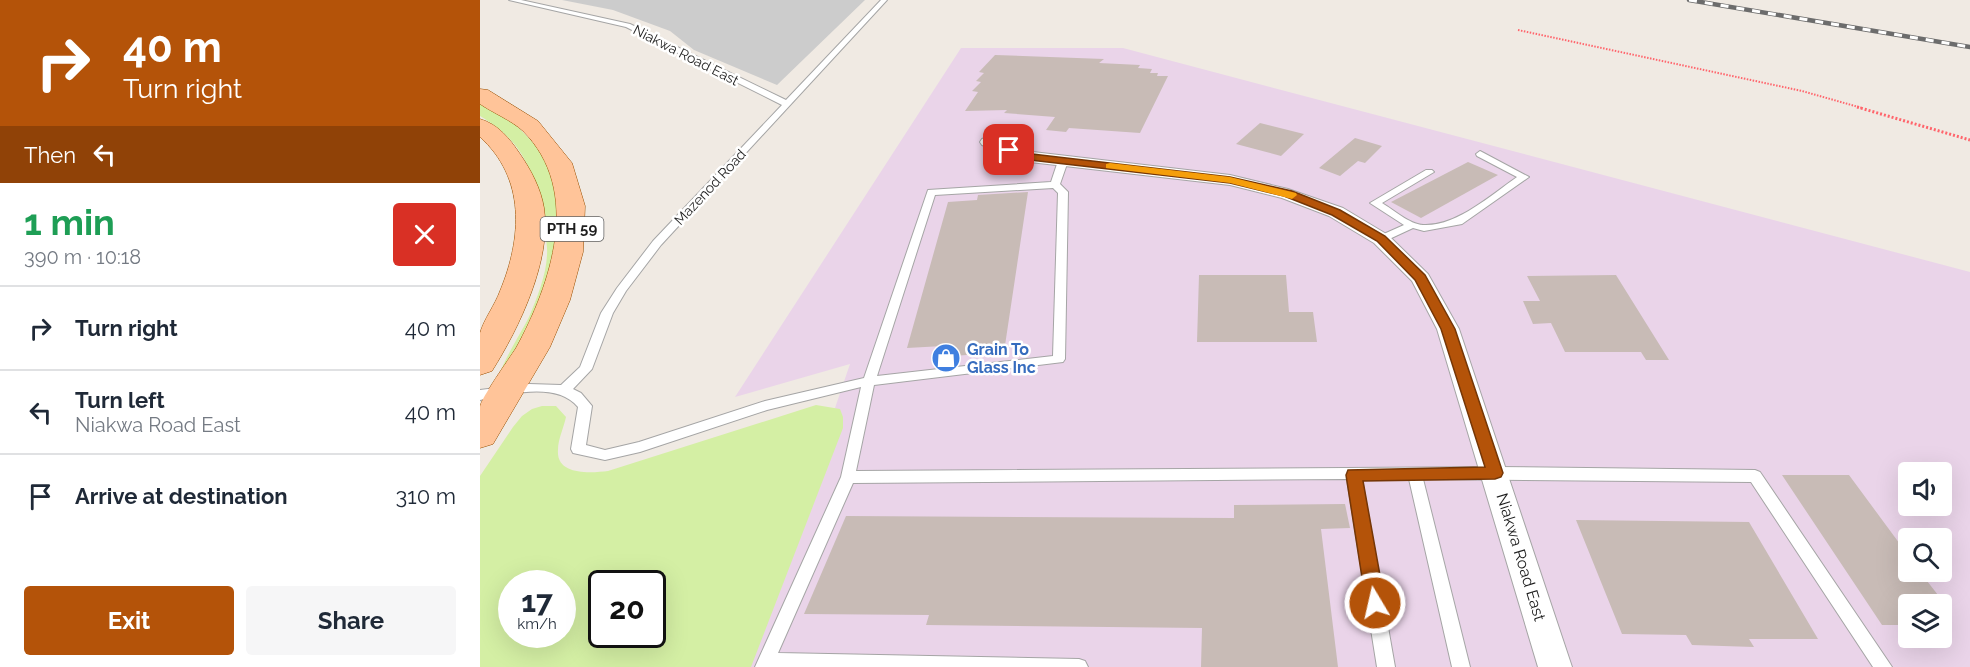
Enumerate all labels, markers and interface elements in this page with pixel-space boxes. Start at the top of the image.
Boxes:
street label: Niakwa Road East [631,22,742,89]
text: 40 m [123,23,222,72]
icon: right [24,24,102,102]
text: Turn right [123,73,242,104]
pin [983,124,1034,175]
icon: arrive [992,133,1025,166]
icon: left [88,138,121,171]
text: Then [24,142,76,168]
street label: Mazenod Road [671,146,749,228]
text: 1 min [24,201,115,243]
button: close [393,203,456,266]
road number: PTH 59 [540,217,604,241]
text: 390 m · 10:18 [24,245,141,269]
icon: right [24,312,57,345]
text: Turn right [75,315,178,341]
text: 40 m [405,315,456,341]
place label: Grain To Glass Inc [967,340,1036,377]
shop icon: Grain To Glass Inc [930,342,962,374]
text: Turn left [75,387,165,413]
icon: left [24,396,57,429]
text: 40 m [405,399,456,425]
text: Niakwa Road East [75,413,241,437]
map controls [1898,462,1952,648]
button: sound [1898,462,1952,516]
icon: arrive [24,480,57,513]
text: Arrive at destination [75,483,288,509]
text: 310 m [396,483,456,509]
street label: Niakwa Road East [1493,491,1550,624]
button: search [1898,528,1952,582]
speed limit sign: 20 [588,570,666,648]
position arrow [1343,571,1407,635]
text: 17 [521,584,553,619]
button: Exit [24,586,234,655]
button: Share [246,586,456,655]
button: layers [1898,594,1952,648]
text: km/h [517,615,557,633]

